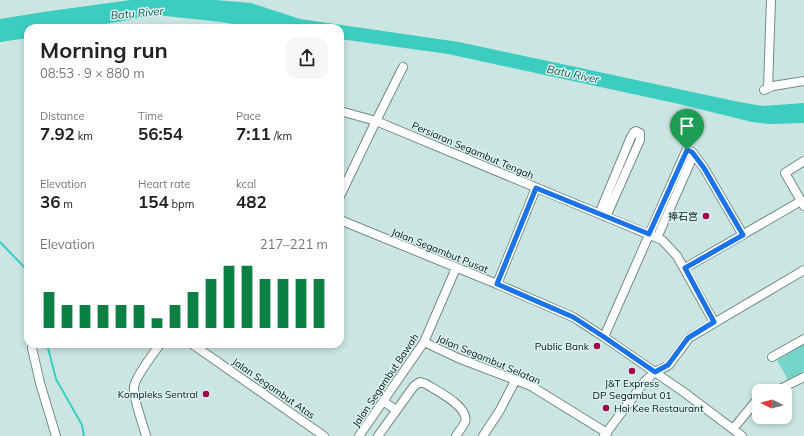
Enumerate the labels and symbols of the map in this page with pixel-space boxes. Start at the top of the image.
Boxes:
water label: Batu River [110,4,165,22]
water label: Batu River [546,62,601,87]
pin [670,109,704,150]
street label: Persiaran Segambut Tengah [410,119,536,182]
place label: 捧石宫 [668,210,698,223]
marker: 捧石宫 [701,211,711,221]
street label: Jalan Segambut Pusat [390,225,491,276]
street label: Jalan Segambut Bawah [349,331,422,429]
street label: Jalan Segambut Selatan [435,332,543,387]
place label: Public Bank [535,340,590,353]
marker: Public Bank [592,341,602,351]
street label: Jalan Segambut Atas [230,355,318,422]
marker: J&T Express DP Segambut 01 [627,366,637,376]
place label: J&T Express DP Segambut 01 [593,377,671,402]
north arrow [752,384,792,424]
place label: Kompleks Sentral [118,388,198,401]
marker: Kompleks Sentral [201,389,211,399]
place label: Hoi Kee Restaurant [614,402,704,415]
marker: Hoi Kee Restaurant [601,403,611,413]

